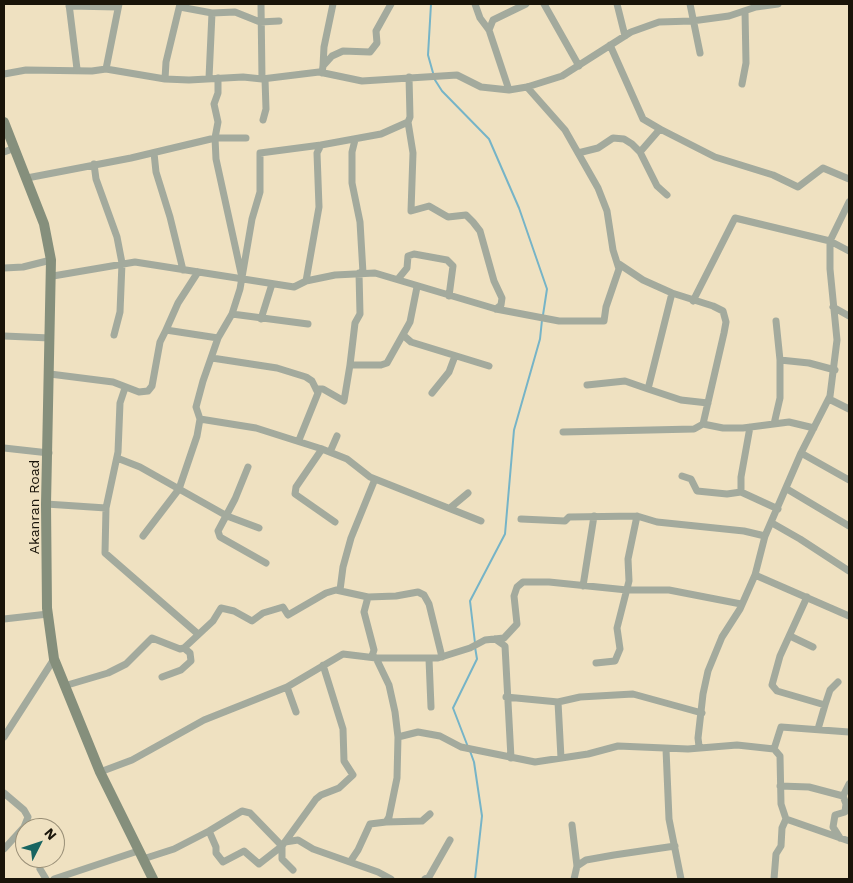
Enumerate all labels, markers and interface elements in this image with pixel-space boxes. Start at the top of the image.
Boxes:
street label: Akanran Road [27,460,43,554]
north arrow [15,818,65,868]
text: N [41,825,60,843]

